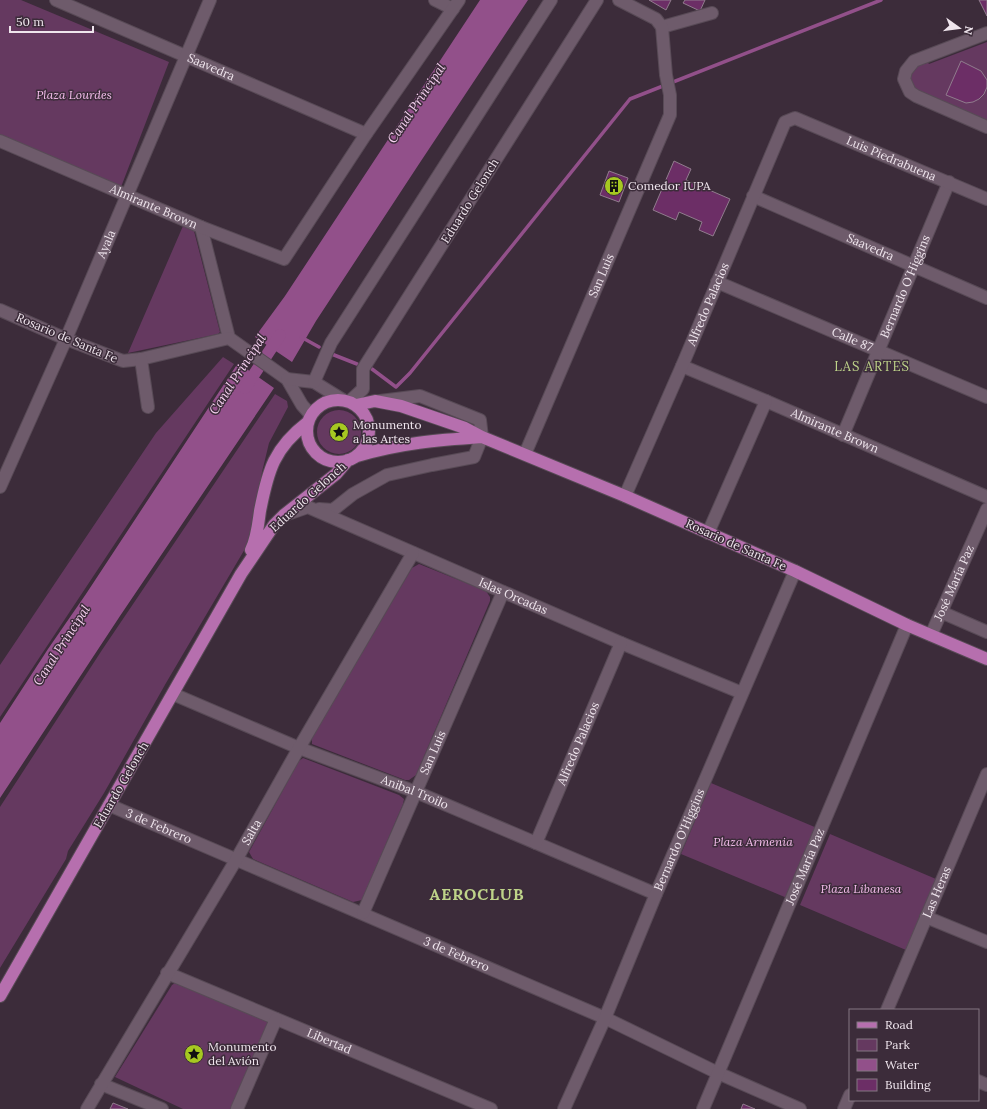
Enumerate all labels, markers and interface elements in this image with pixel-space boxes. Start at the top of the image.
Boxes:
scale bar [10,8,93,34]
north arrow [939,8,979,48]
text: 50 m [16,14,44,29]
text: N [961,25,977,37]
street label: Saavedra [185,50,237,83]
water label: Canal Principal [383,60,450,146]
park label: Plaza Lourdes [36,87,112,102]
street label: Luis Piedrabuena [844,133,939,184]
street label: Eduardo Gelonch [437,156,502,246]
building icon: Comedor IUPA [603,175,625,197]
place label: Comedor IUPA [628,178,711,193]
street label: Almirante Brown [107,180,200,232]
street label: Ayala [93,228,118,261]
street label: Saavedra [845,230,896,264]
street label: Bernardo O´Higgins [877,232,933,340]
street label: San Luis [585,251,617,300]
street label: Alfredo Palacios [683,260,732,349]
street label: Rosario de Santa Fe [14,309,121,366]
street label: Calle 87 [830,324,876,355]
water label: Canal Principal [205,330,270,418]
district label: LAS ARTES [834,358,910,375]
street label: Almirante Brown [788,404,881,456]
place label: Monumento a las Artes [353,417,421,446]
place icon: Monumento a las Artes [328,421,350,443]
street label: Eduardo Gelonch [267,459,349,535]
street label: Rosario de Santa Fe [683,516,789,574]
street label: José María Paz [930,542,977,624]
street label: Islas Orcadas [476,574,551,617]
water label: Canal Principal [29,601,94,689]
street label: Alfredo Palacios [553,699,602,788]
street label: San Luis [416,728,449,777]
street label: Eduardo Gelonch [90,739,151,831]
street label: Anibal Troilo [378,771,451,812]
street label: Bernardo O'Higgins [650,786,708,893]
street label: 3 de Febrero [124,805,194,847]
street label: Salta [238,817,264,848]
street label: José María Paz [782,826,827,908]
park label: Plaza Armenia [713,834,793,849]
street label: Las Heras [919,863,954,920]
park label: Plaza Libanesa [821,881,902,896]
district label: AEROCLUB [429,884,525,904]
street label: 3 de Febrero [421,933,492,974]
legend [849,1009,979,1101]
text: Road [885,1017,913,1032]
street label: Libertad [305,1025,354,1057]
text: Park [885,1037,911,1052]
place label: Monumento del Avión [208,1039,276,1068]
place icon: Monumento del Avión [183,1043,205,1065]
text: Water [885,1057,920,1072]
text: Building [885,1077,931,1092]

